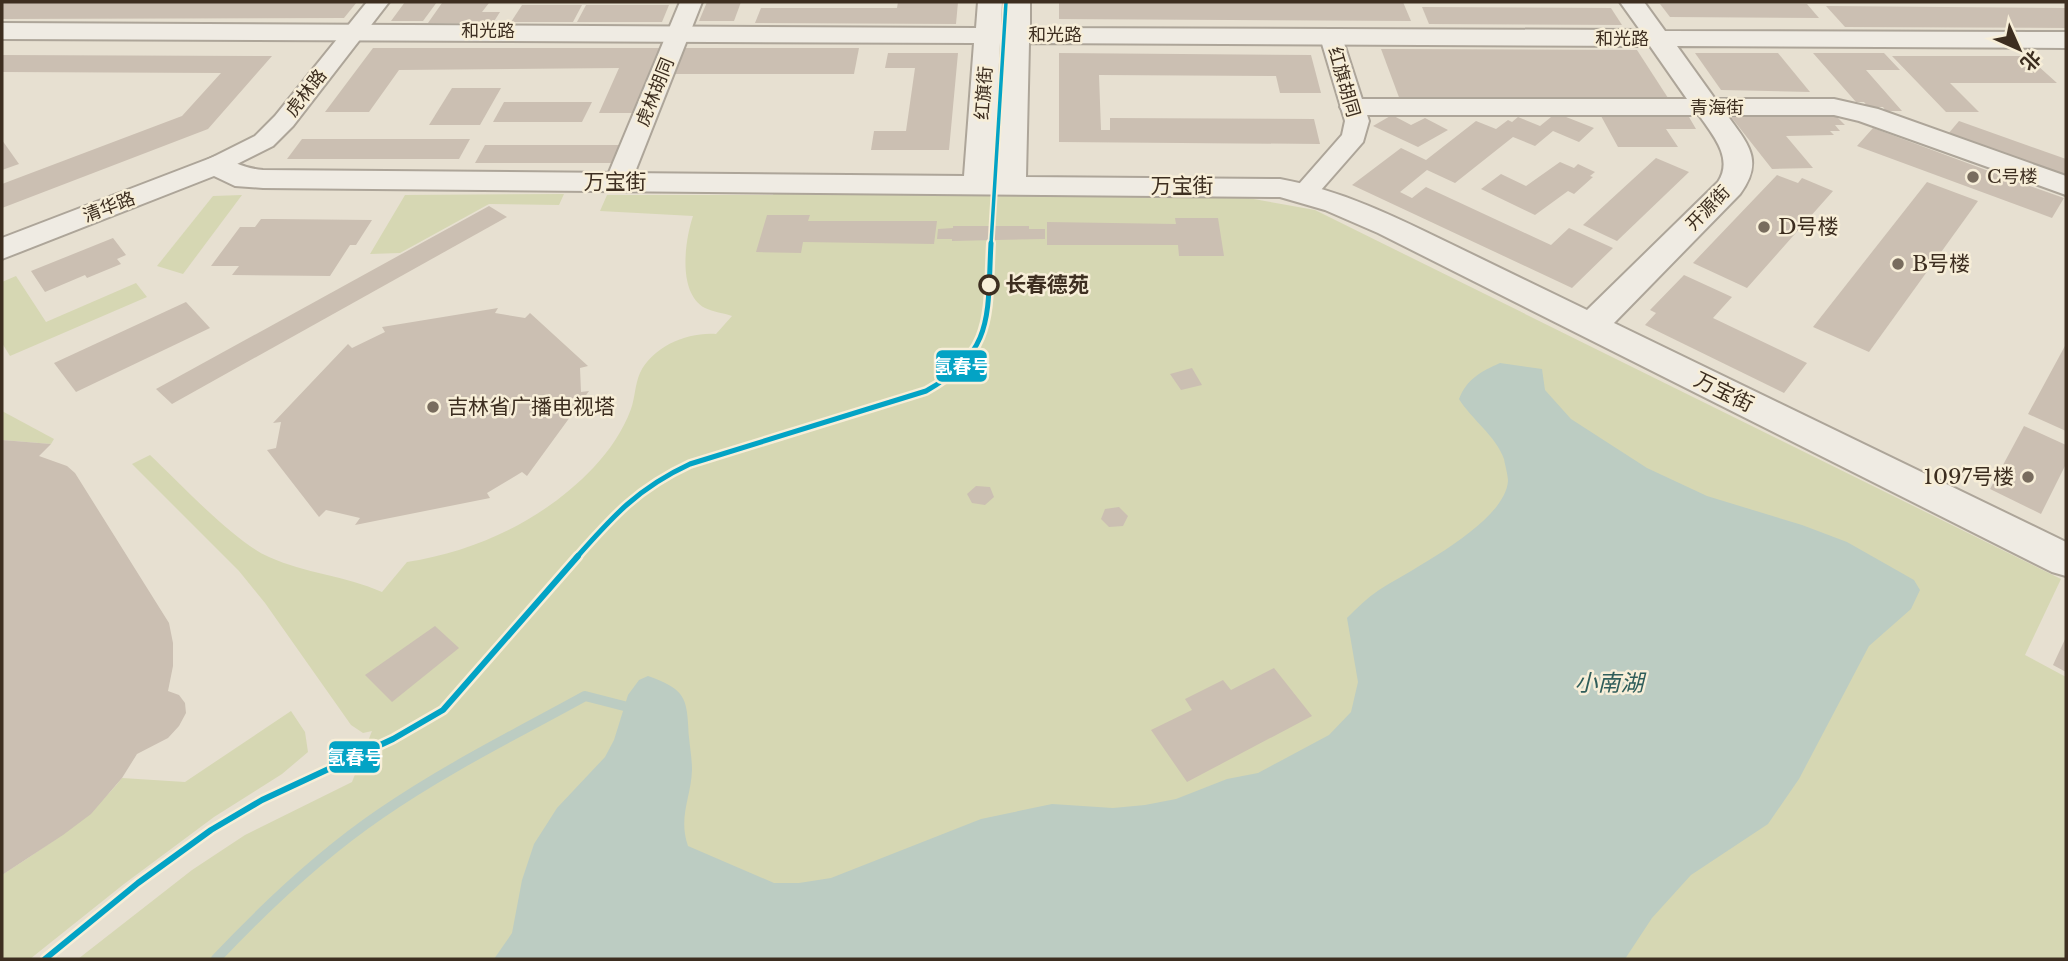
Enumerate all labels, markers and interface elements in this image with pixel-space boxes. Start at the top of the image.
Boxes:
north arrow [1984,14,2054,84]
street label: 和光路 [461,20,515,42]
street label: 和光路 [1028,24,1082,46]
street label: 和光路 [1595,28,1649,50]
street label: 红旗胡同 [1324,44,1364,120]
text: 北 [2016,46,2046,76]
street label: 虎林胡同 [631,55,679,129]
street label: 虎林路 [281,65,331,121]
street label: 红旗街 [971,65,997,121]
street label: 青海街 [1690,97,1744,119]
place label: C号楼 [1987,166,2037,188]
street label: 万宝街 [584,169,647,195]
marker: C号楼 [1965,169,1981,185]
street label: 万宝街 [1151,173,1214,199]
street label: 开源街 [1681,181,1735,235]
street label: 清华路 [80,187,138,227]
place label: D号楼 [1778,214,1839,240]
marker: D号楼 [1756,219,1772,235]
place label: B号楼 [1912,251,1970,277]
marker: B号楼 [1890,256,1906,272]
place label: 长春德苑 [1005,272,1089,298]
marker: 长春德苑 [979,275,999,295]
line badge: 氢春号 [935,349,988,383]
text: 氢春号 [933,355,991,378]
street label: 万宝街 [1690,367,1758,417]
place label: 吉林省广播电视塔 [447,394,615,420]
marker: 吉林省广播电视塔 [425,399,441,415]
place label: 1097号楼 [1924,464,2014,490]
marker: 1097号楼 [2020,469,2036,485]
water label: 小南湖 [1575,669,1647,697]
line badge: 氢春号 [328,740,381,774]
text: 氢春号 [326,746,384,769]

